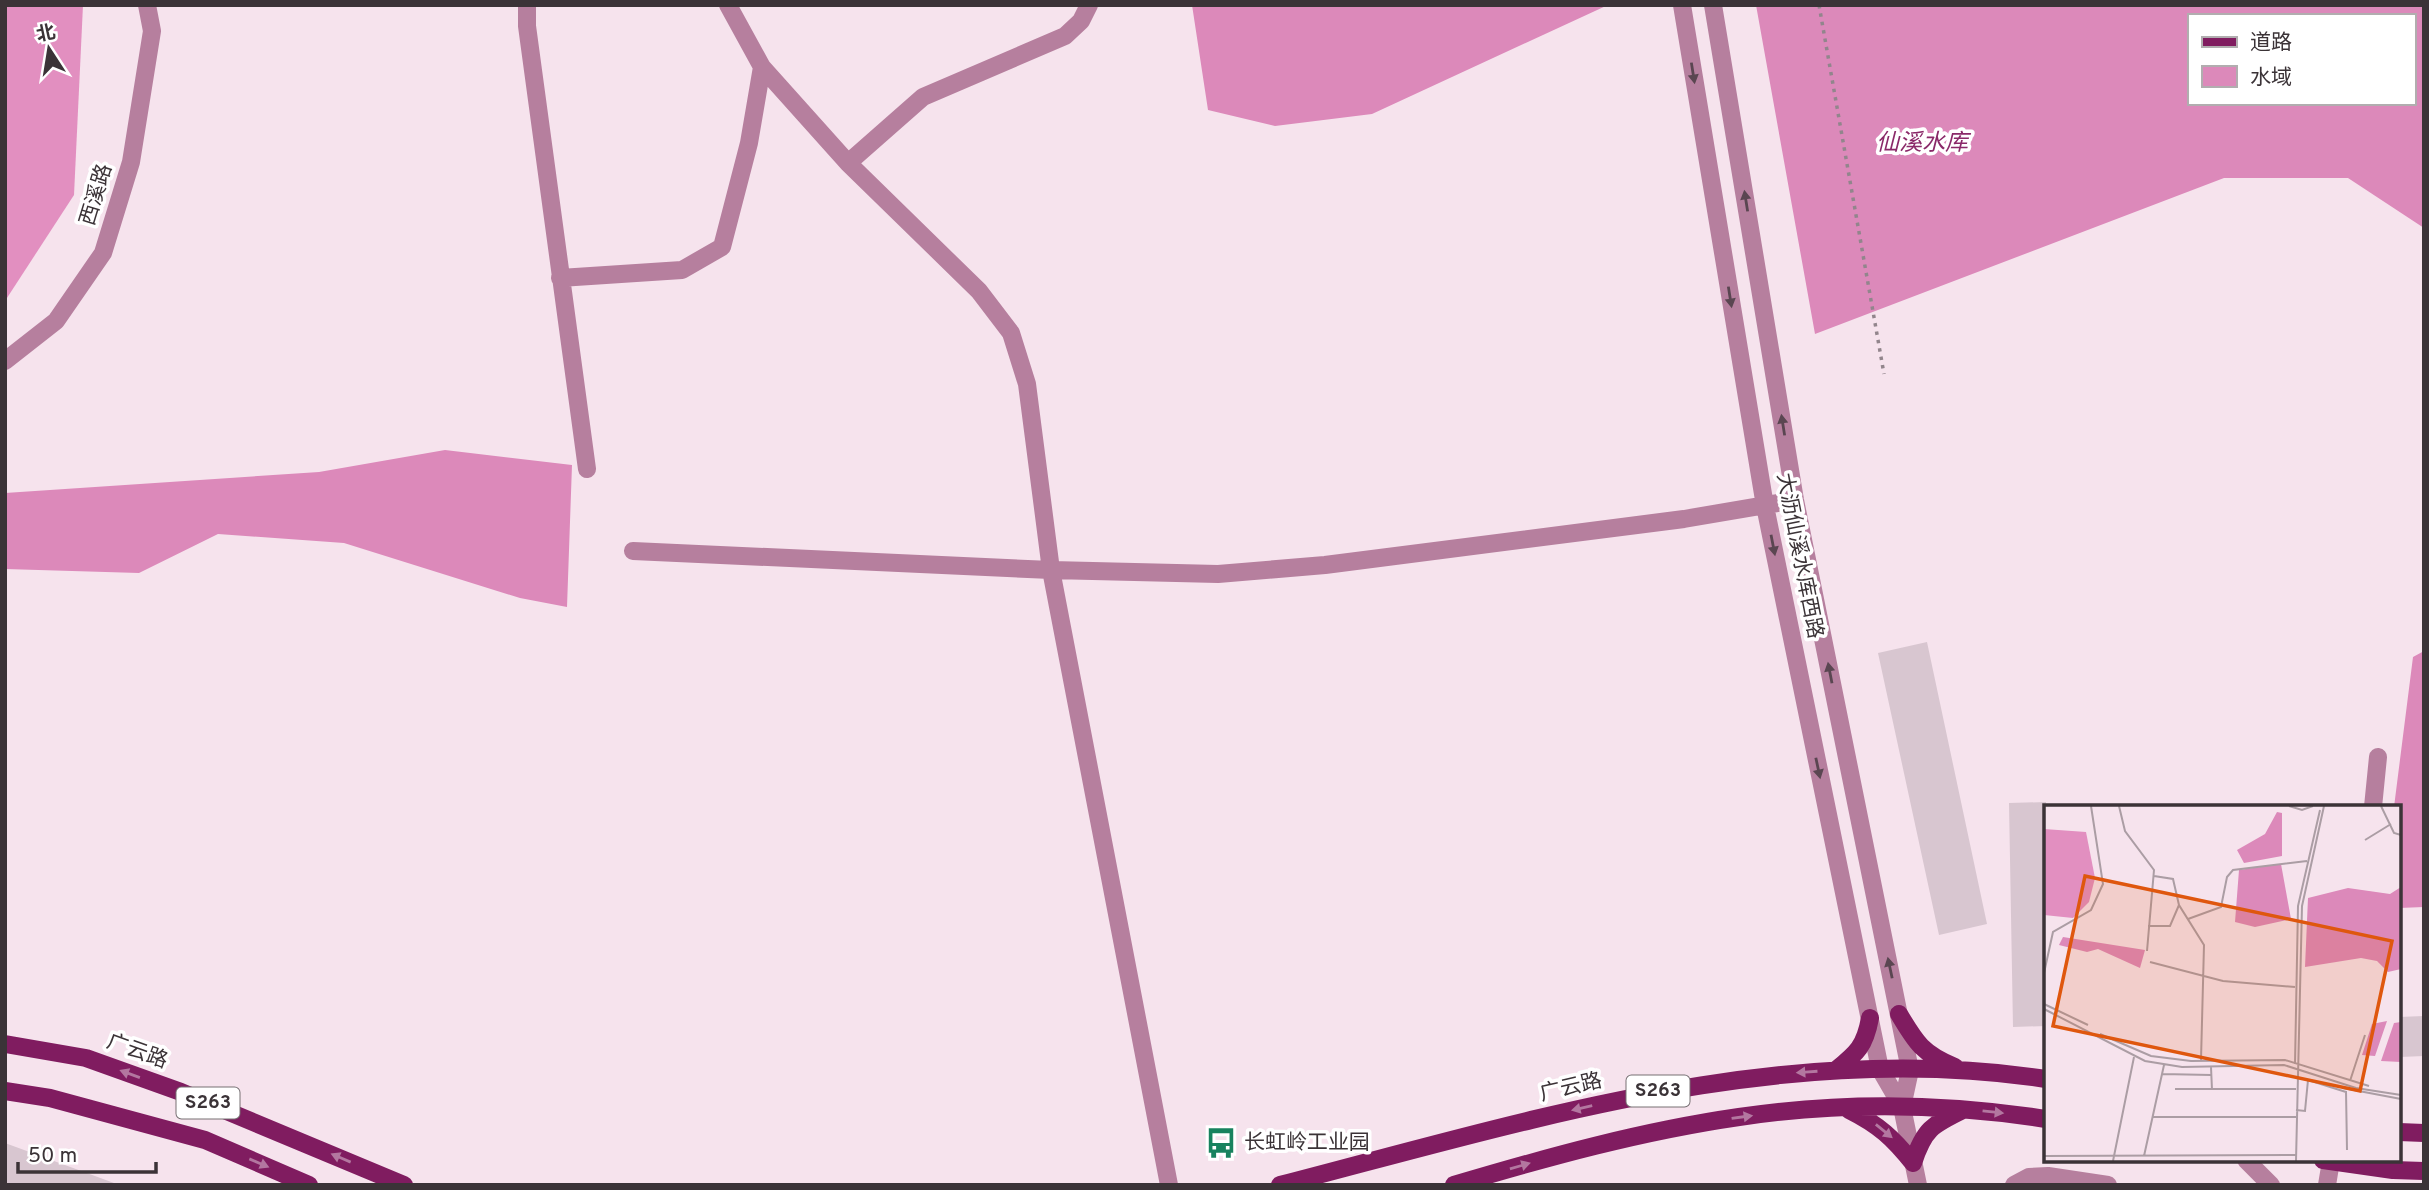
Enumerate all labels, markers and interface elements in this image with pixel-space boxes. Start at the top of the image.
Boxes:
north arrow [14,14,84,84]
legend [2188,14,2415,105]
text: 北 [34,21,58,48]
text: 道路 [2250,30,2292,57]
one-way arrow [1688,62,1699,84]
text: 水域 [2250,65,2292,92]
water label: 仙溪水库 [1876,130,1972,159]
street label: 西溪路 [75,161,119,229]
one-way arrow [1740,190,1751,212]
one-way arrow [1725,286,1736,308]
one-way arrow [1777,414,1788,436]
street label: 大沥仙溪水库西路 [1770,471,1828,641]
one-way arrow [1768,534,1779,556]
one-way arrow [1824,662,1835,684]
one-way arrow [1812,757,1823,779]
inset map [2044,805,2401,1162]
one-way arrow [1884,957,1895,979]
street label: 广云路 [103,1029,171,1075]
one-way arrow [1795,1067,1817,1078]
one-way arrow [120,1068,141,1079]
street label: 广云路 [1537,1068,1605,1108]
road number: S263 [1626,1076,1690,1106]
road number: S263 [176,1088,240,1119]
one-way arrow [1571,1103,1593,1114]
one-way arrow [1983,1107,2005,1118]
one-way arrow [1731,1111,1753,1122]
one-way arrow [1874,1123,1892,1138]
bus stop icon: 长虹岭工业园 [1204,1126,1238,1160]
scale bar [18,1130,156,1174]
place label: 长虹岭工业园 [1244,1130,1370,1157]
text: 50 m [28,1143,77,1170]
one-way arrow [330,1153,351,1164]
one-way arrow [248,1158,269,1169]
one-way arrow [1510,1160,1531,1170]

